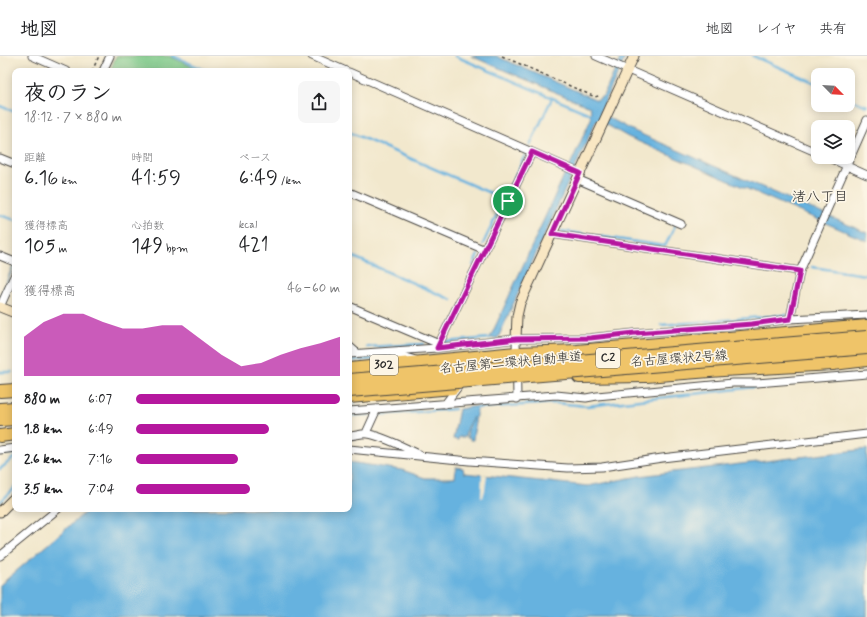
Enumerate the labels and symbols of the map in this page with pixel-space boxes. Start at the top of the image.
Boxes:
north arrow [811,68,855,112]
pin [491,184,525,218]
district label: 渚八丁目 [792,188,848,206]
street label: 名古屋環状2号線 [630,347,729,371]
street label: 名古屋第二環状自動車道 [439,348,583,378]
road number: C2 [596,348,620,368]
road number: 302 [370,355,398,375]

